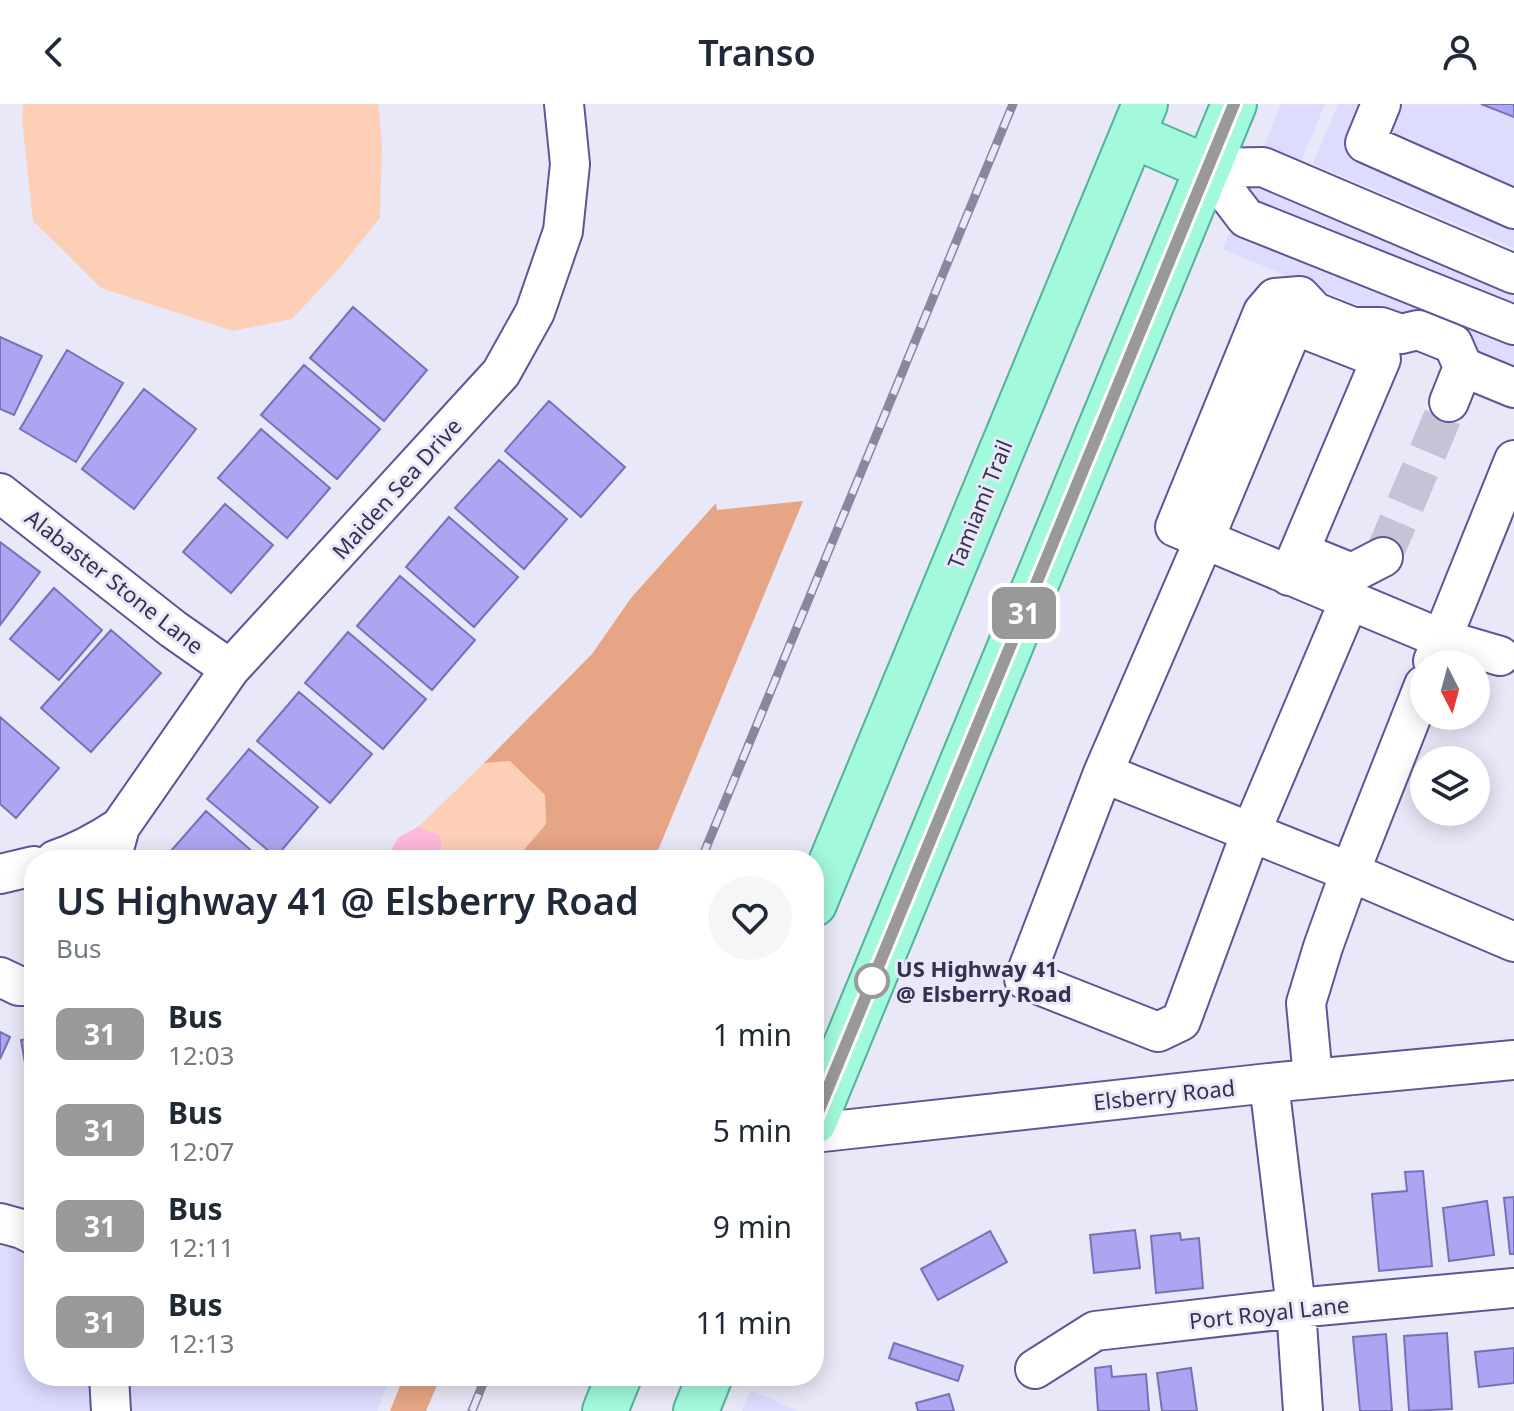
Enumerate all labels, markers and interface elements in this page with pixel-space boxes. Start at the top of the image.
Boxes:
text: Transo [698,28,816,77]
icon: back [32,30,76,74]
icon: person [1438,30,1482,74]
street label: Maiden Sea Drive [325,411,467,565]
street label: Tamiami Trail [939,435,1019,573]
street label: Alabaster Stone Lane [20,502,210,660]
line badge: 31 [988,587,1060,639]
text: 31 [1008,594,1040,632]
north arrow [1410,650,1490,730]
map controls [1410,650,1490,826]
button: layers [1410,746,1490,826]
text: US Highway 41 @ Elsberry Road [56,874,639,926]
button: heart [708,876,792,960]
text: Bus [56,930,101,966]
place label: US Highway 41 @ Elsberry Road [896,953,1072,1008]
marker: US Highway 41 @ Elsberry Road [855,964,889,998]
text: Bus [168,996,223,1037]
text: 1 min [713,1014,792,1055]
text: 31 [84,1015,116,1053]
text: 12:03 [168,1037,234,1073]
street label: Elsberry Road [1092,1072,1236,1116]
text: Bus [168,1092,223,1133]
text: 5 min [713,1110,792,1151]
text: 31 [84,1111,116,1149]
text: 12:07 [168,1133,234,1169]
text: Bus [168,1188,223,1229]
text: 9 min [713,1206,792,1247]
text: 31 [84,1207,116,1245]
text: 12:11 [168,1229,234,1265]
text: Bus [168,1284,223,1325]
street label: Port Royal Lane [1187,1289,1351,1335]
text: 11 min [696,1302,792,1343]
text: 31 [84,1303,116,1341]
text: 12:13 [168,1325,234,1361]

